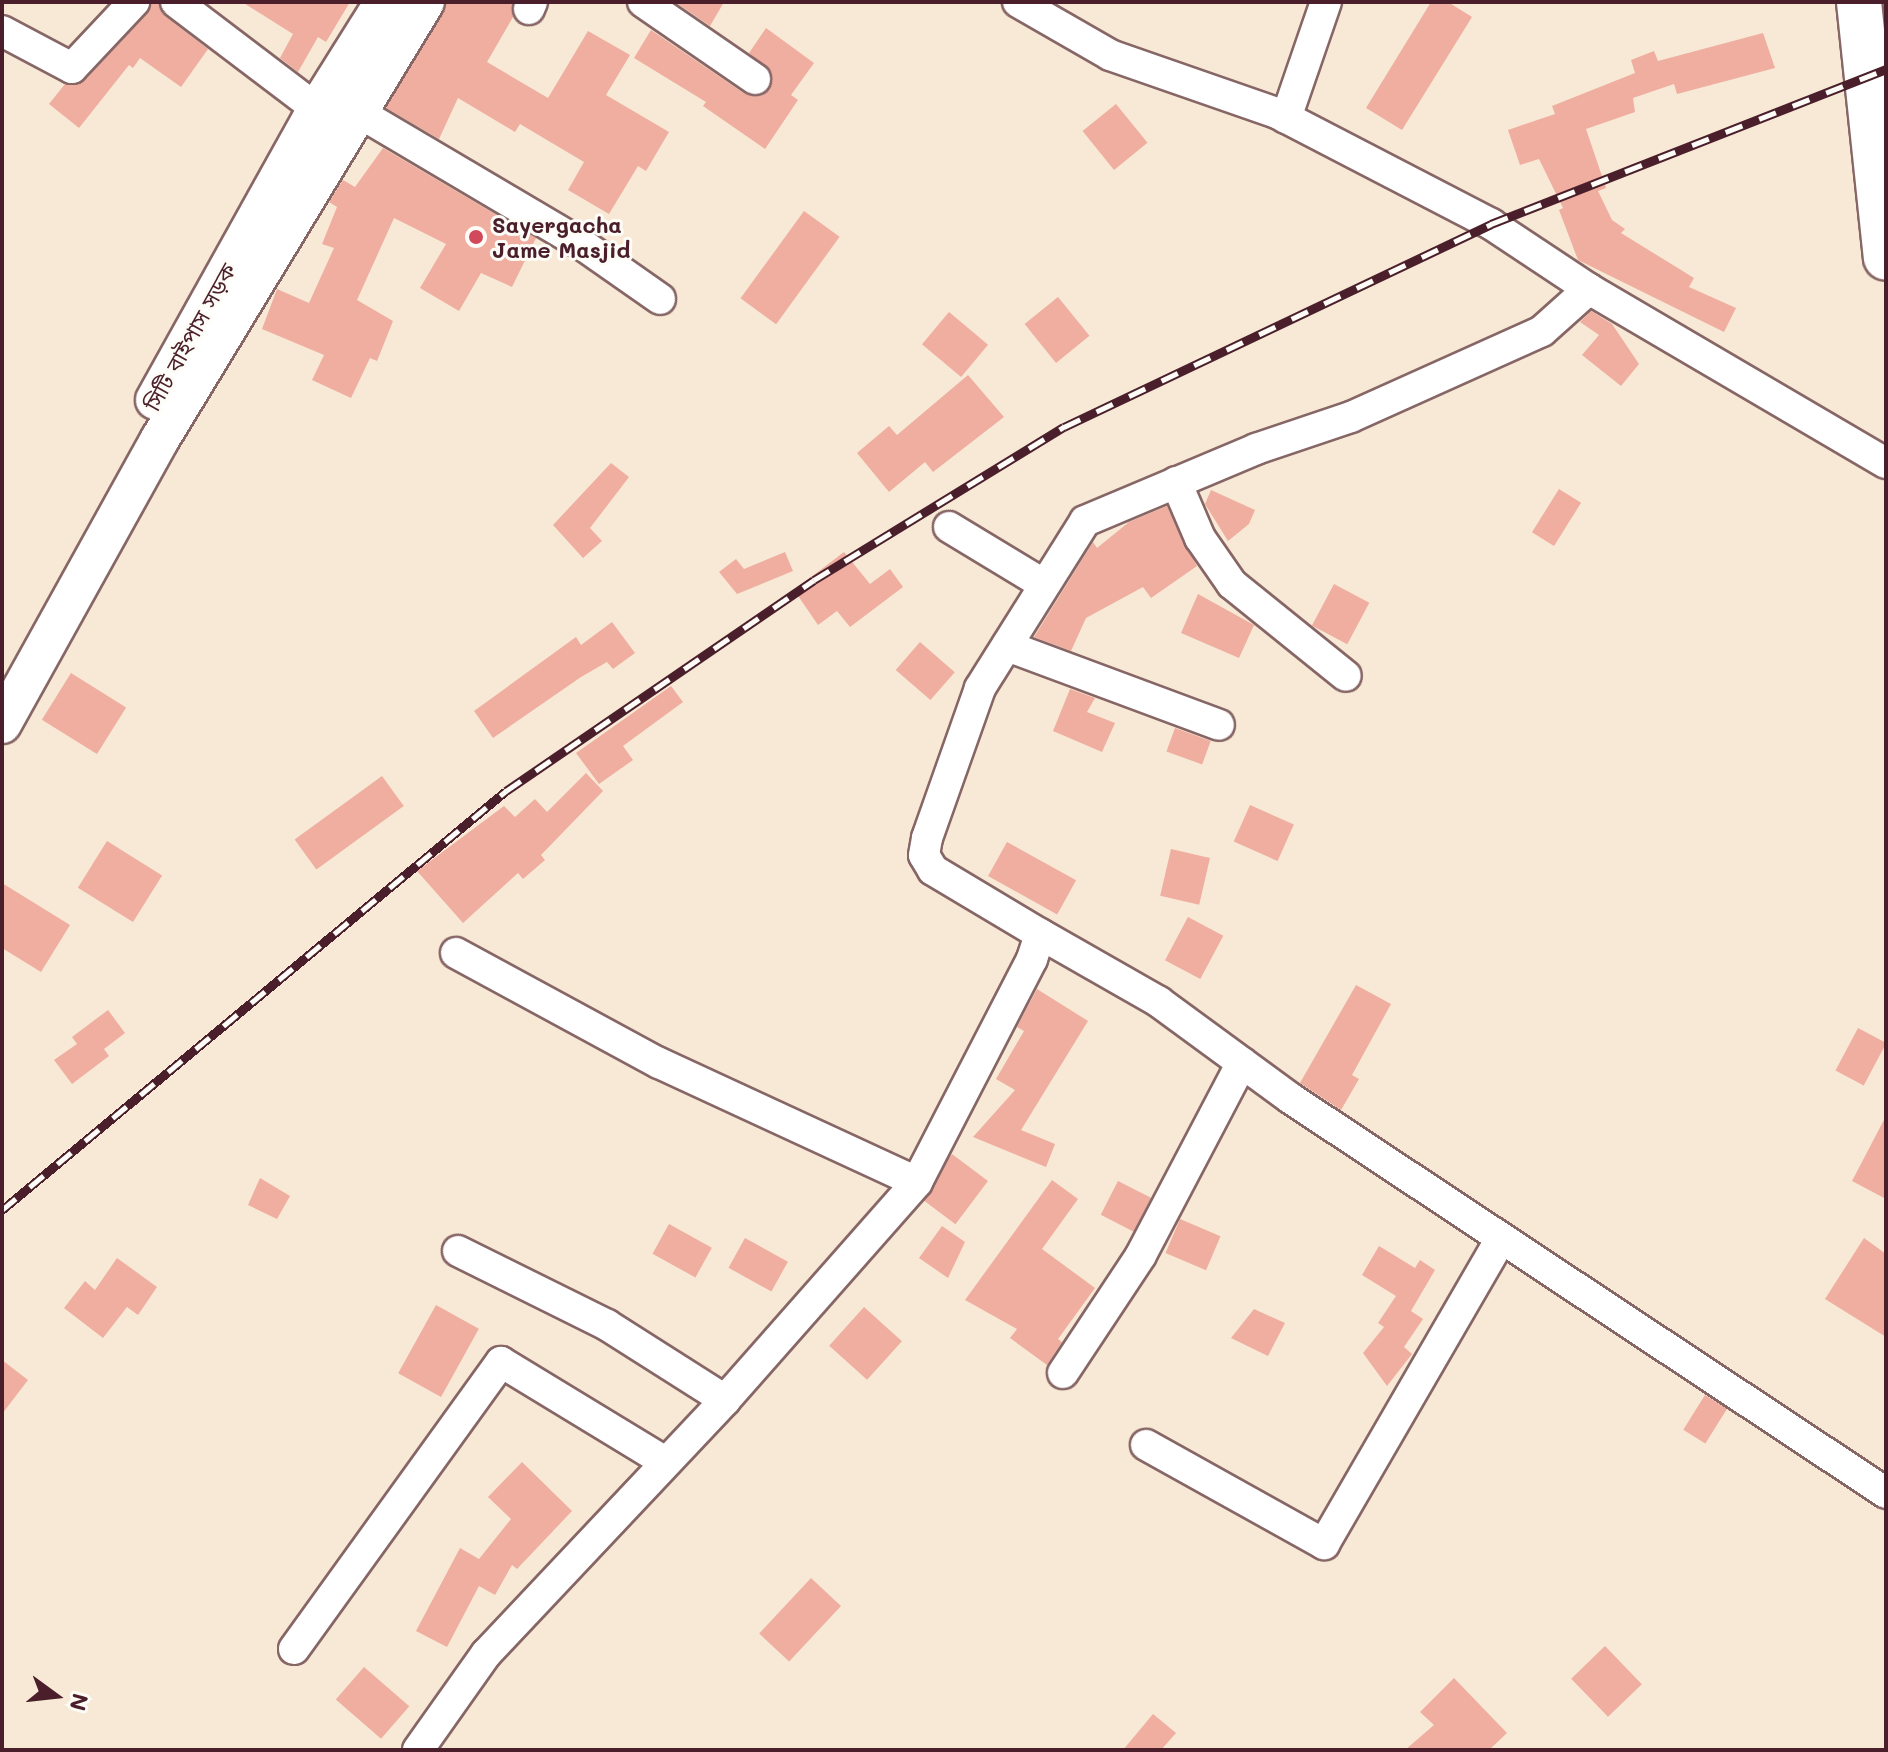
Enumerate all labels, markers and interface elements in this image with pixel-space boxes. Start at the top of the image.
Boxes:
place label: Sayergacha Jame Masjid [492,211,631,262]
marker: Sayergacha Jame Masjid [467,228,485,246]
street label: সিটি বাইপাস সড়ক [139,259,241,415]
north arrow [16,1656,96,1736]
text: N [63,1691,96,1714]

